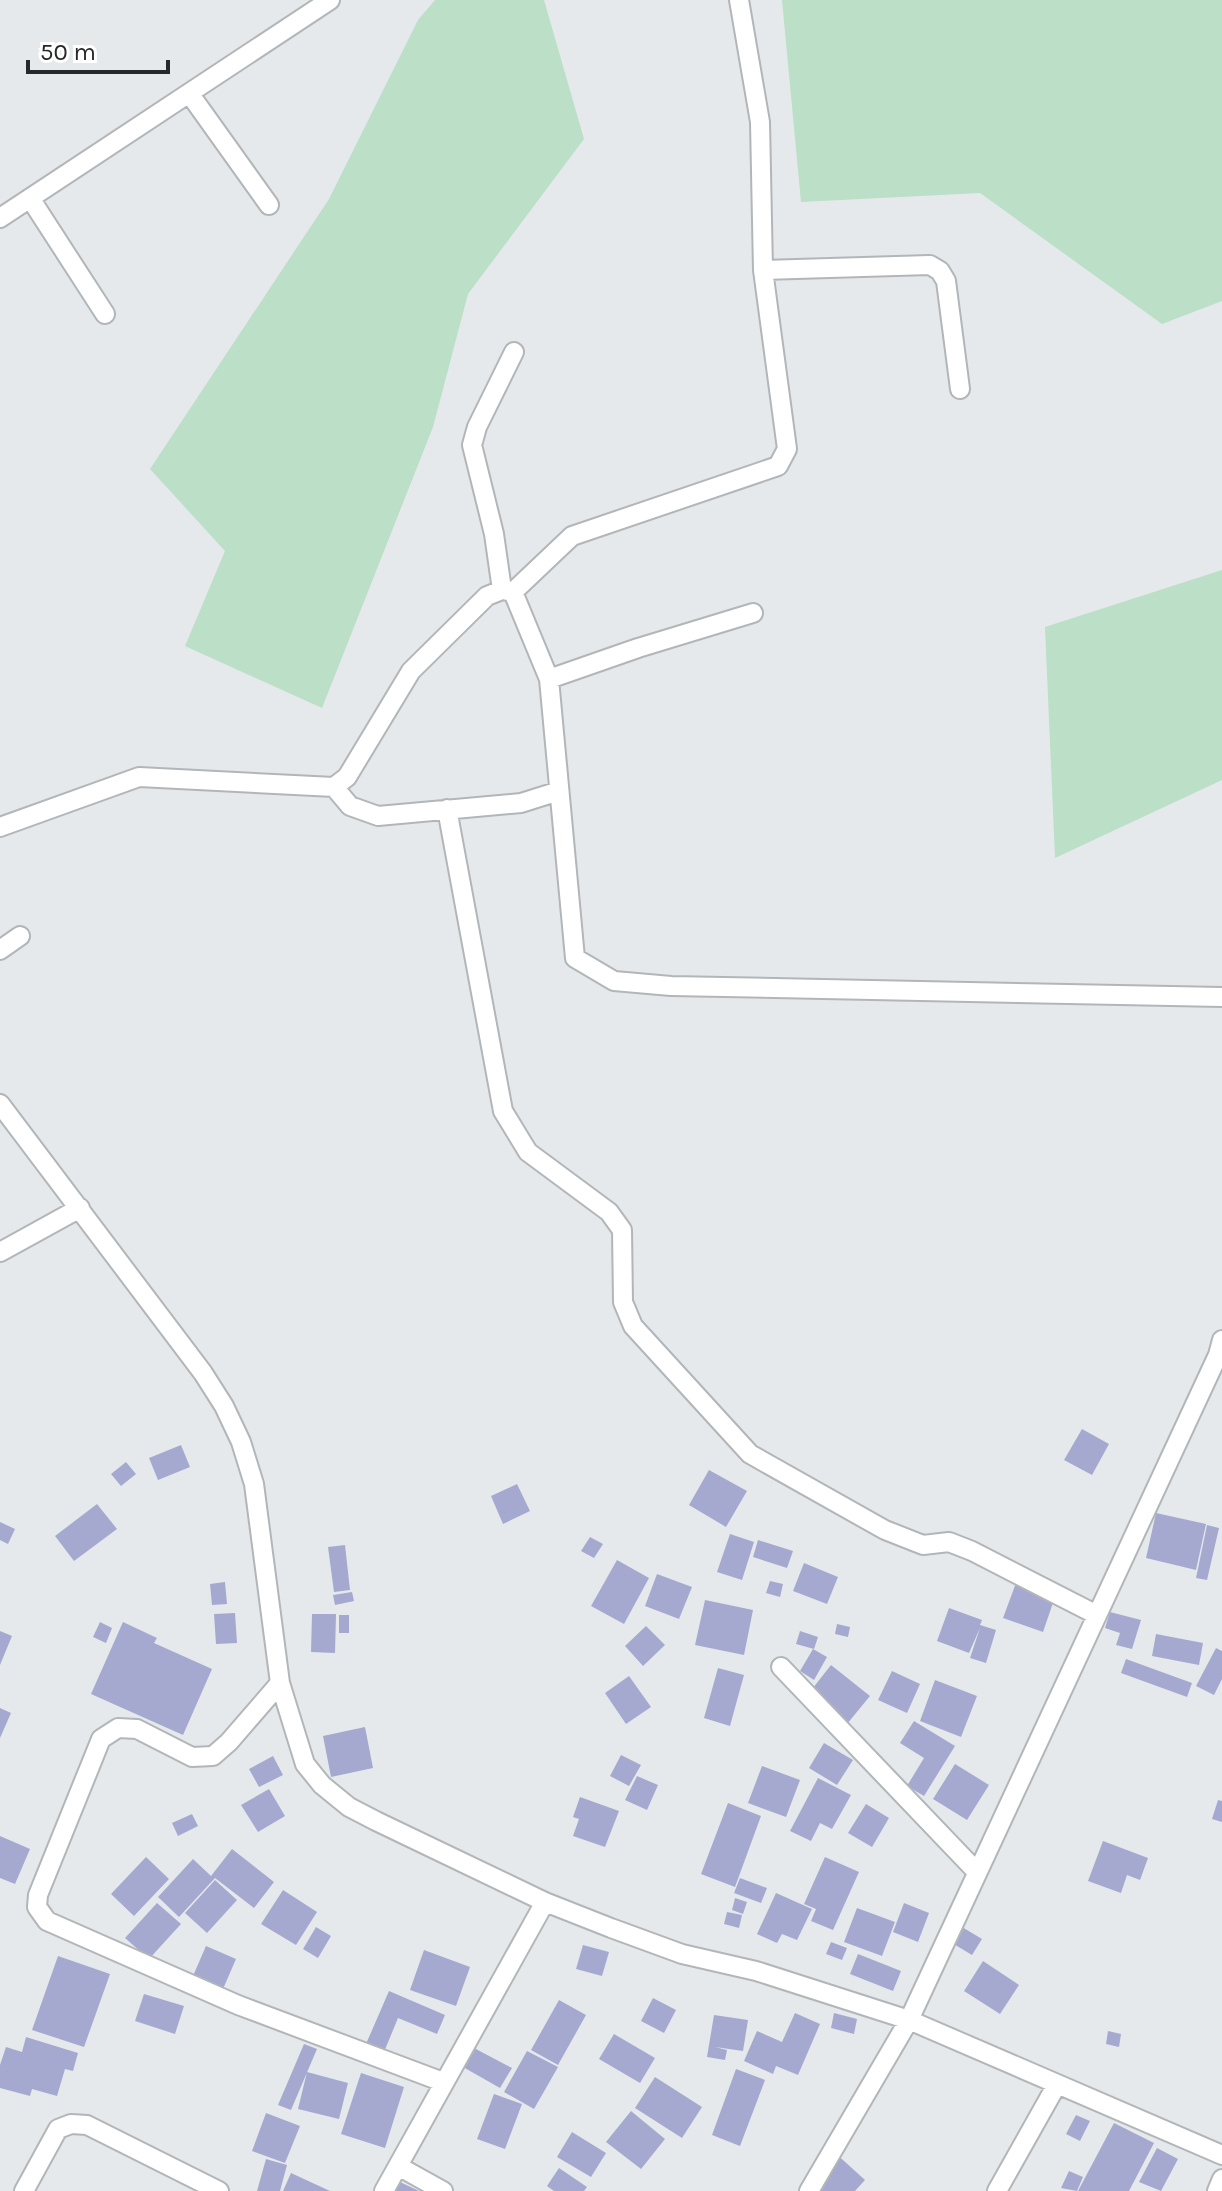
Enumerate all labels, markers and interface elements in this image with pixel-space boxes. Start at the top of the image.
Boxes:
scale bar [28,24,168,74]
text: 50 m [40,38,96,66]

